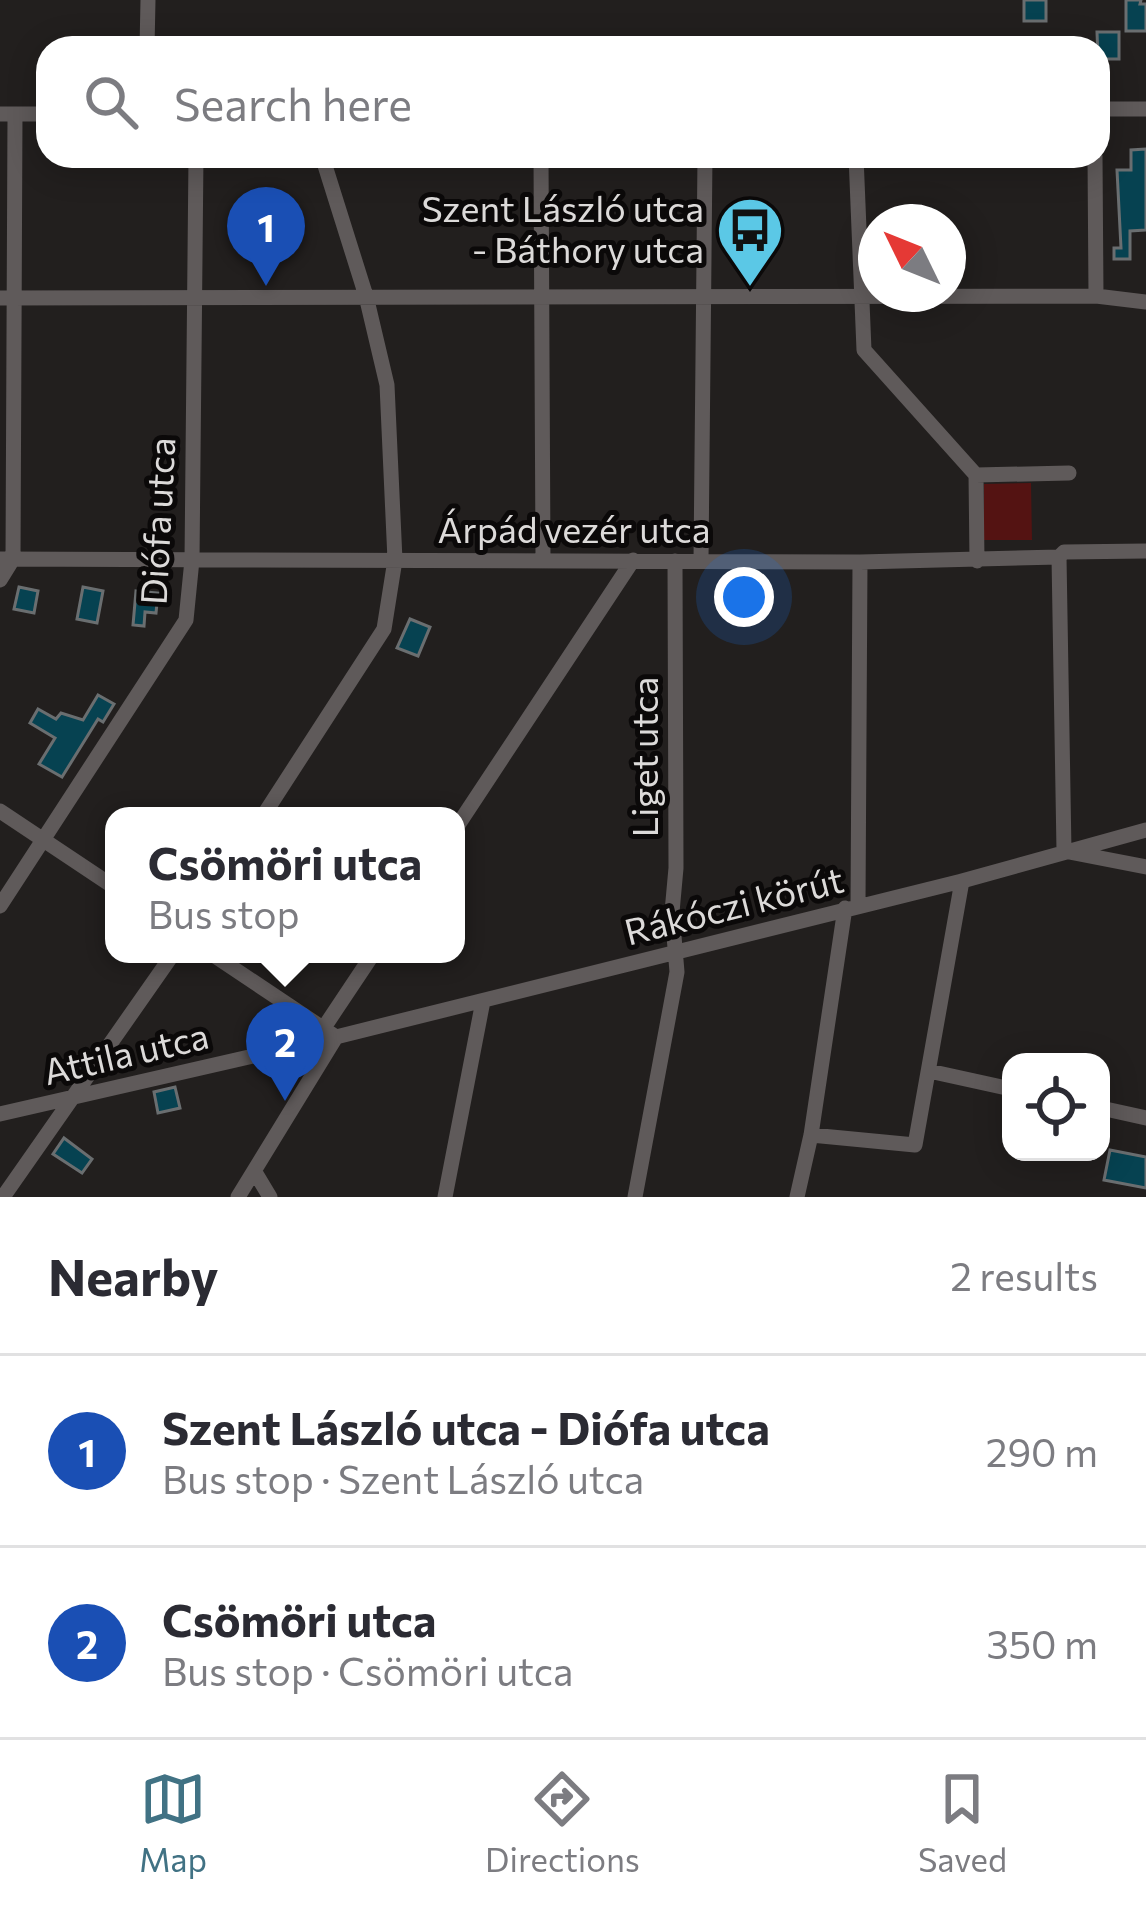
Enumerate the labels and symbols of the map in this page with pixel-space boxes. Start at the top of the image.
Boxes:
place label: Szent László utca - Báthory utca [421,185,704,270]
pin: 1 [227,187,305,286]
bus stop icon: Szent László utca - Báthory utca [715,195,785,289]
north arrow [858,204,966,312]
street label: Diófa utca [130,436,182,606]
street label: Árpád vezér utca [437,506,711,550]
your location [714,567,774,627]
street label: Liget utca [621,677,665,837]
street label: Rákóczi körút [619,856,848,953]
pin: 2 [246,1002,324,1101]
street label: Attila utca [39,1012,212,1092]

